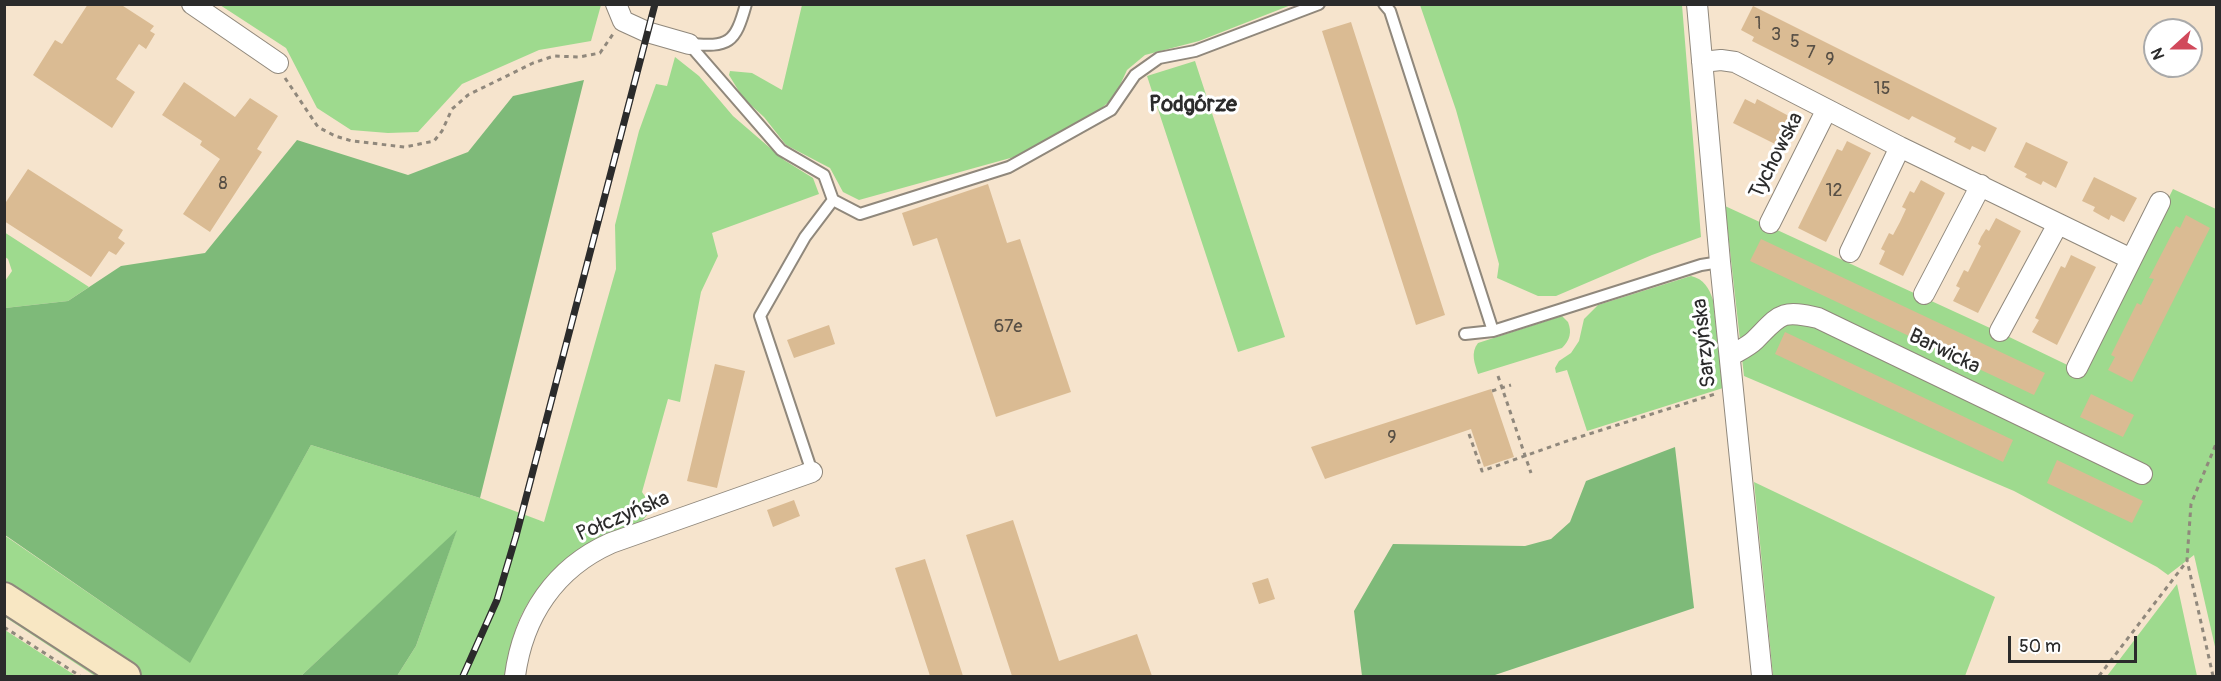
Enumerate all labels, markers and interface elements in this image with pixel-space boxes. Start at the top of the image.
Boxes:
house number: 1 [1754,13,1762,35]
north arrow [2143,18,2203,78]
house number: 3 [1771,24,1781,46]
house number: 5 [1790,31,1800,53]
house number: 7 [1806,42,1816,64]
text: N [2147,45,2169,62]
house number: 9 [1825,49,1835,71]
house number: 15 [1874,78,1890,100]
district label: Podgórze [1149,92,1237,118]
street label: Tychowska [1745,109,1809,203]
house number: 8 [218,173,228,195]
house number: 12 [1825,180,1843,202]
street label: Sarzyńska [1688,297,1722,389]
house number: 67e [994,316,1022,338]
street label: Barwicka [1904,324,1984,380]
house number: 9 [1387,427,1397,449]
street label: Połczyńska [573,486,673,548]
scale bar [2011,624,2140,662]
text: 50 m [2019,635,2061,658]

